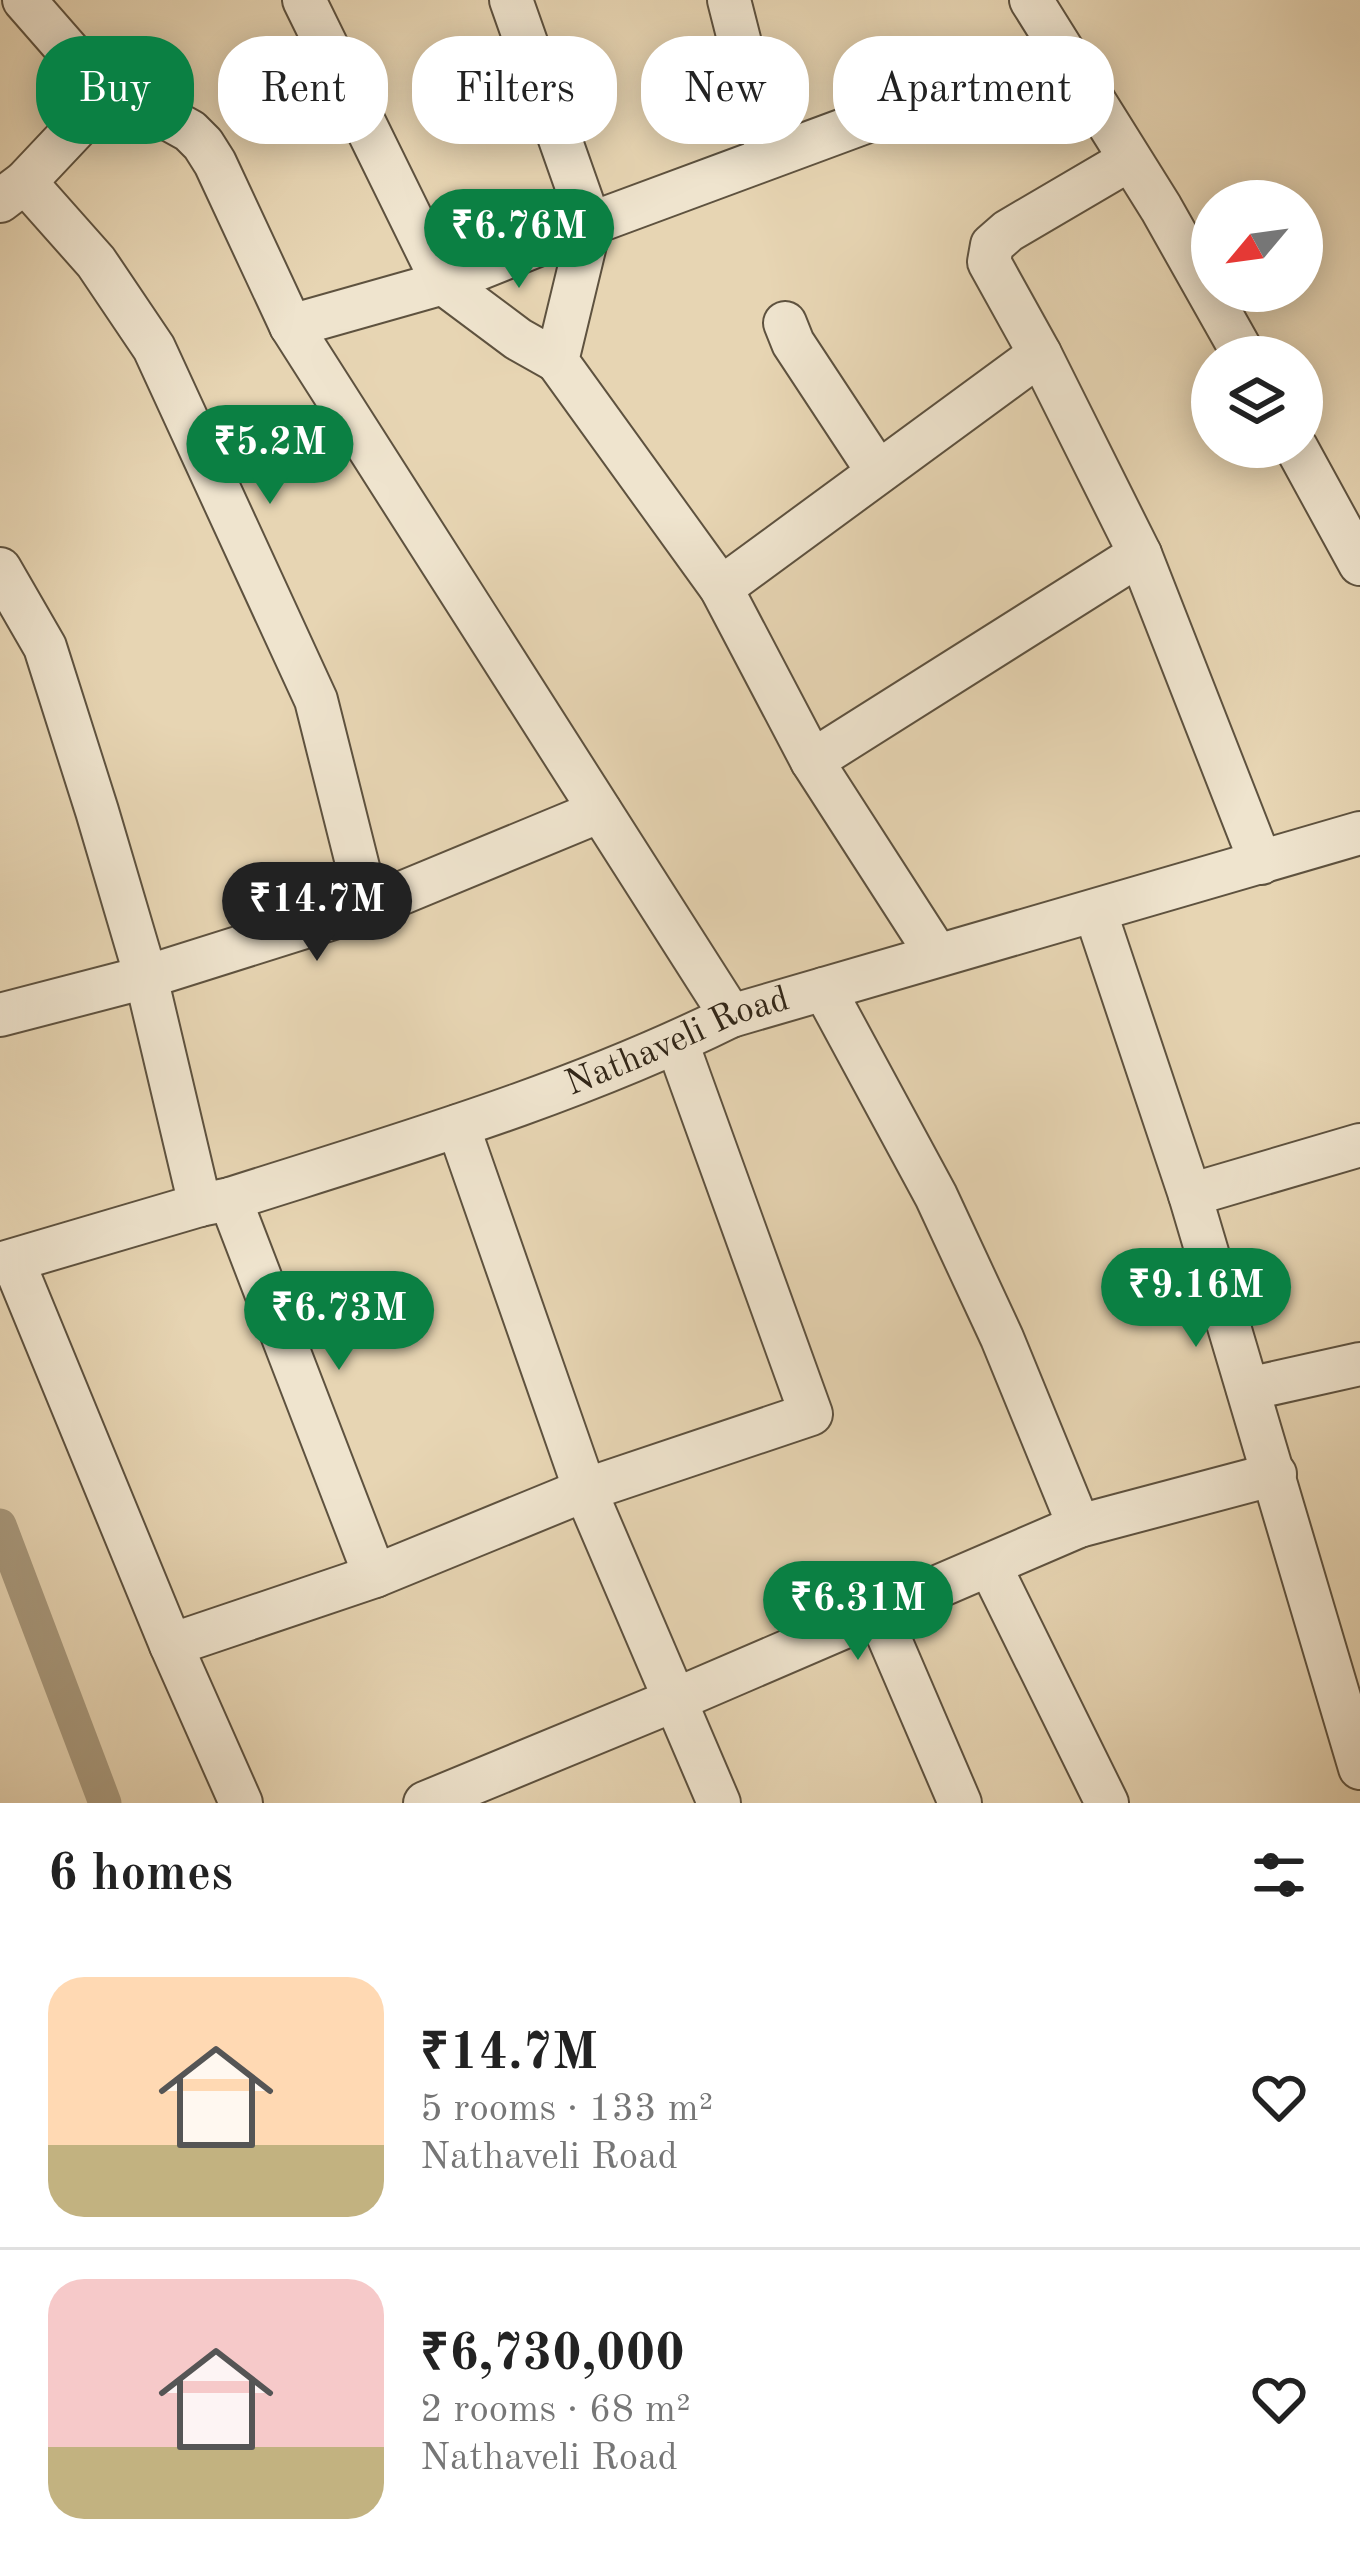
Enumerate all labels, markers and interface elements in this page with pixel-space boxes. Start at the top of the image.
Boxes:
chip: Buy [36,36,194,144]
chip: Rent [218,36,388,144]
chip: Filters [412,36,617,144]
chip: New [641,36,809,144]
chip: Apartment [833,36,1114,144]
north arrow [1191,180,1323,312]
map controls [1191,180,1323,468]
pin: ₹6.76M [421,189,617,291]
text: ₹6.76M [451,208,587,247]
button: layers [1191,336,1323,468]
pin: ₹5.2M [186,405,354,507]
text: ₹5.2M [213,424,327,463]
pin: ₹14.7M [219,862,415,964]
text: ₹14.7M [249,881,385,920]
street label: Nathaveli Road [561,982,794,1104]
pin: ₹9.16M [1098,1248,1294,1350]
text: ₹9.16M [1128,1267,1264,1306]
pin: ₹6.73M [241,1271,437,1373]
text: ₹6.73M [271,1290,407,1329]
pin: ₹6.31M [760,1561,956,1663]
text: ₹6.31M [790,1580,926,1619]
icon: filters [1246,1842,1312,1908]
text: 6 homes [48,1850,233,1901]
icon: home [144,2025,288,2169]
text: ₹14.7M [420,2029,598,2080]
icon: heart [1246,2064,1312,2130]
text: 5 rooms · 133 m² [420,2090,713,2129]
text: Nathaveli Road [420,2138,678,2177]
icon: home [144,2327,288,2471]
text: ₹6,730,000 [420,2330,685,2381]
icon: heart [1246,2366,1312,2432]
text: 2 rooms · 68 m² [420,2391,691,2430]
text: Nathaveli Road [420,2439,678,2478]

